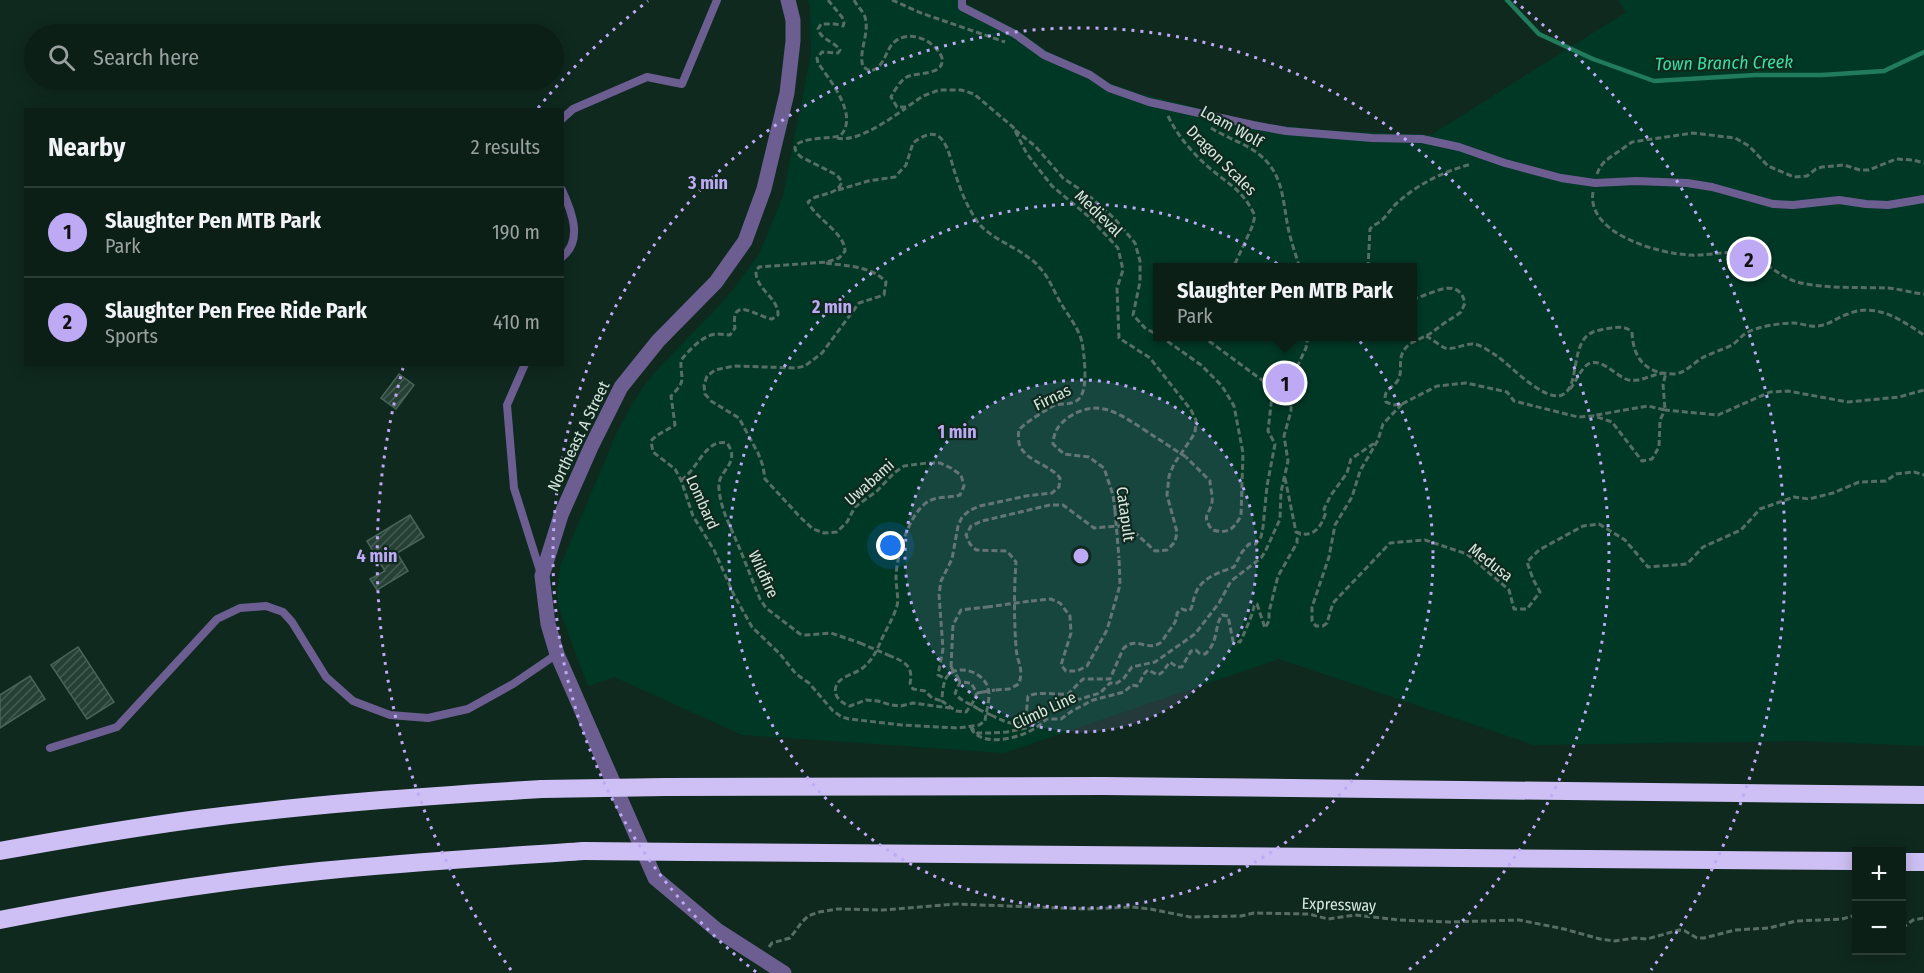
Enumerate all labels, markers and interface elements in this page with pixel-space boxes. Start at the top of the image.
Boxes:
search box [24,24,564,90]
icon: search [45,41,78,74]
text: Search here [93,44,199,71]
water label: Town Branch Creek [1655,51,1793,75]
street label: Loam Wolf [1197,102,1267,152]
street label: Dragon Scales [1183,121,1261,199]
text: Nearby [48,132,125,163]
text: 2 results [471,135,540,159]
text: 3 min [687,172,728,194]
street label: Medieval [1071,186,1126,241]
text: Slaughter Pen MTB Park [105,207,321,234]
text: 1 [63,220,72,244]
text: 190 m [492,220,540,244]
text: Park [105,234,141,258]
pin: 2 [1730,236,1768,282]
popup [1153,263,1417,341]
text: Slaughter Pen MTB Park [1177,277,1393,304]
text: 2 min [811,296,852,318]
text: Slaughter Pen Free Ride Park [105,297,367,324]
text: Park [1177,304,1213,328]
text: 2 [63,310,72,334]
text: 410 m [493,310,540,334]
text: Sports [105,324,158,348]
pin: 1 [1266,360,1304,406]
street label: Northeast A Street [544,377,614,494]
street label: Firnas [1030,380,1074,415]
text: 1 min [937,421,977,443]
street label: Uwabami [841,455,898,510]
street label: Lombard [682,472,723,532]
street label: Catapult [1112,485,1139,543]
your location [876,531,905,560]
street label: Medusa [1465,539,1517,586]
text: 4 min [357,545,397,567]
centre of rings [1071,546,1091,566]
street label: Wildfire [744,547,783,601]
street label: Climb Line [1009,687,1079,733]
map controls [1852,847,1906,955]
button: + [1852,847,1906,901]
street label: Expressway [1301,894,1377,915]
button: − [1852,901,1906,955]

